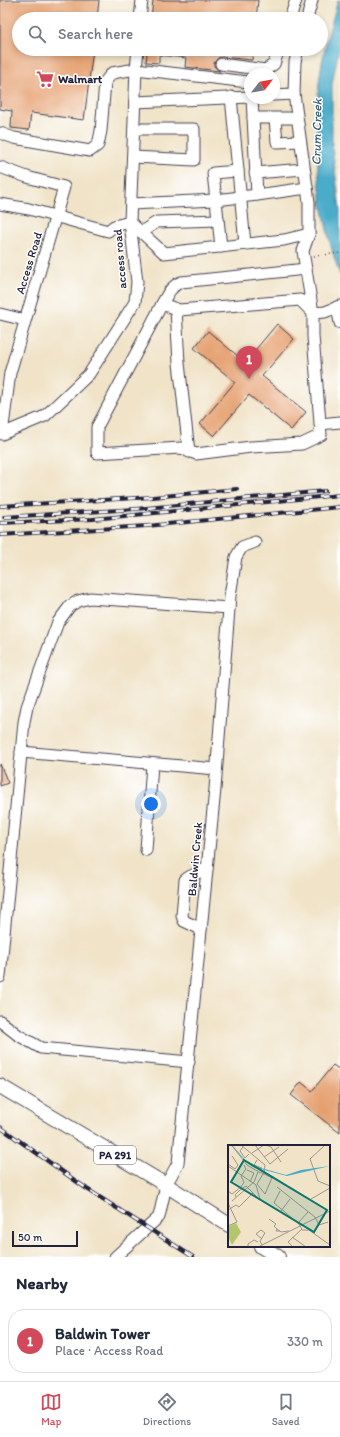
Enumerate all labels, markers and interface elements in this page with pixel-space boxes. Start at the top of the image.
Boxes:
search box [12,12,328,56]
icon: search [26,23,48,45]
text: Search here [58,25,133,43]
north arrow [244,68,280,104]
supermarket icon: Walmart [35,69,55,89]
place label: Walmart [58,72,103,86]
water label: Crum Creek [308,97,325,165]
street label: access road [110,228,130,289]
street label: Access Road [13,230,45,296]
pin: 1 [236,346,262,379]
your location [141,794,161,814]
street label: Baldwin Creek [185,820,205,897]
inset map [228,1145,330,1247]
road number: PA 291 [94,1146,136,1164]
scale bar [12,1229,78,1248]
text: 50 m [18,1231,42,1244]
text: Nearby [16,1273,68,1293]
text: Baldwin Tower [55,1325,150,1343]
text: 1 [27,1334,33,1349]
text: 330 m [287,1334,323,1349]
text: Place · Access Road [55,1343,163,1358]
tab: Map [40,1391,62,1428]
tab: Directions [143,1391,191,1428]
tab: Saved [272,1391,300,1428]

